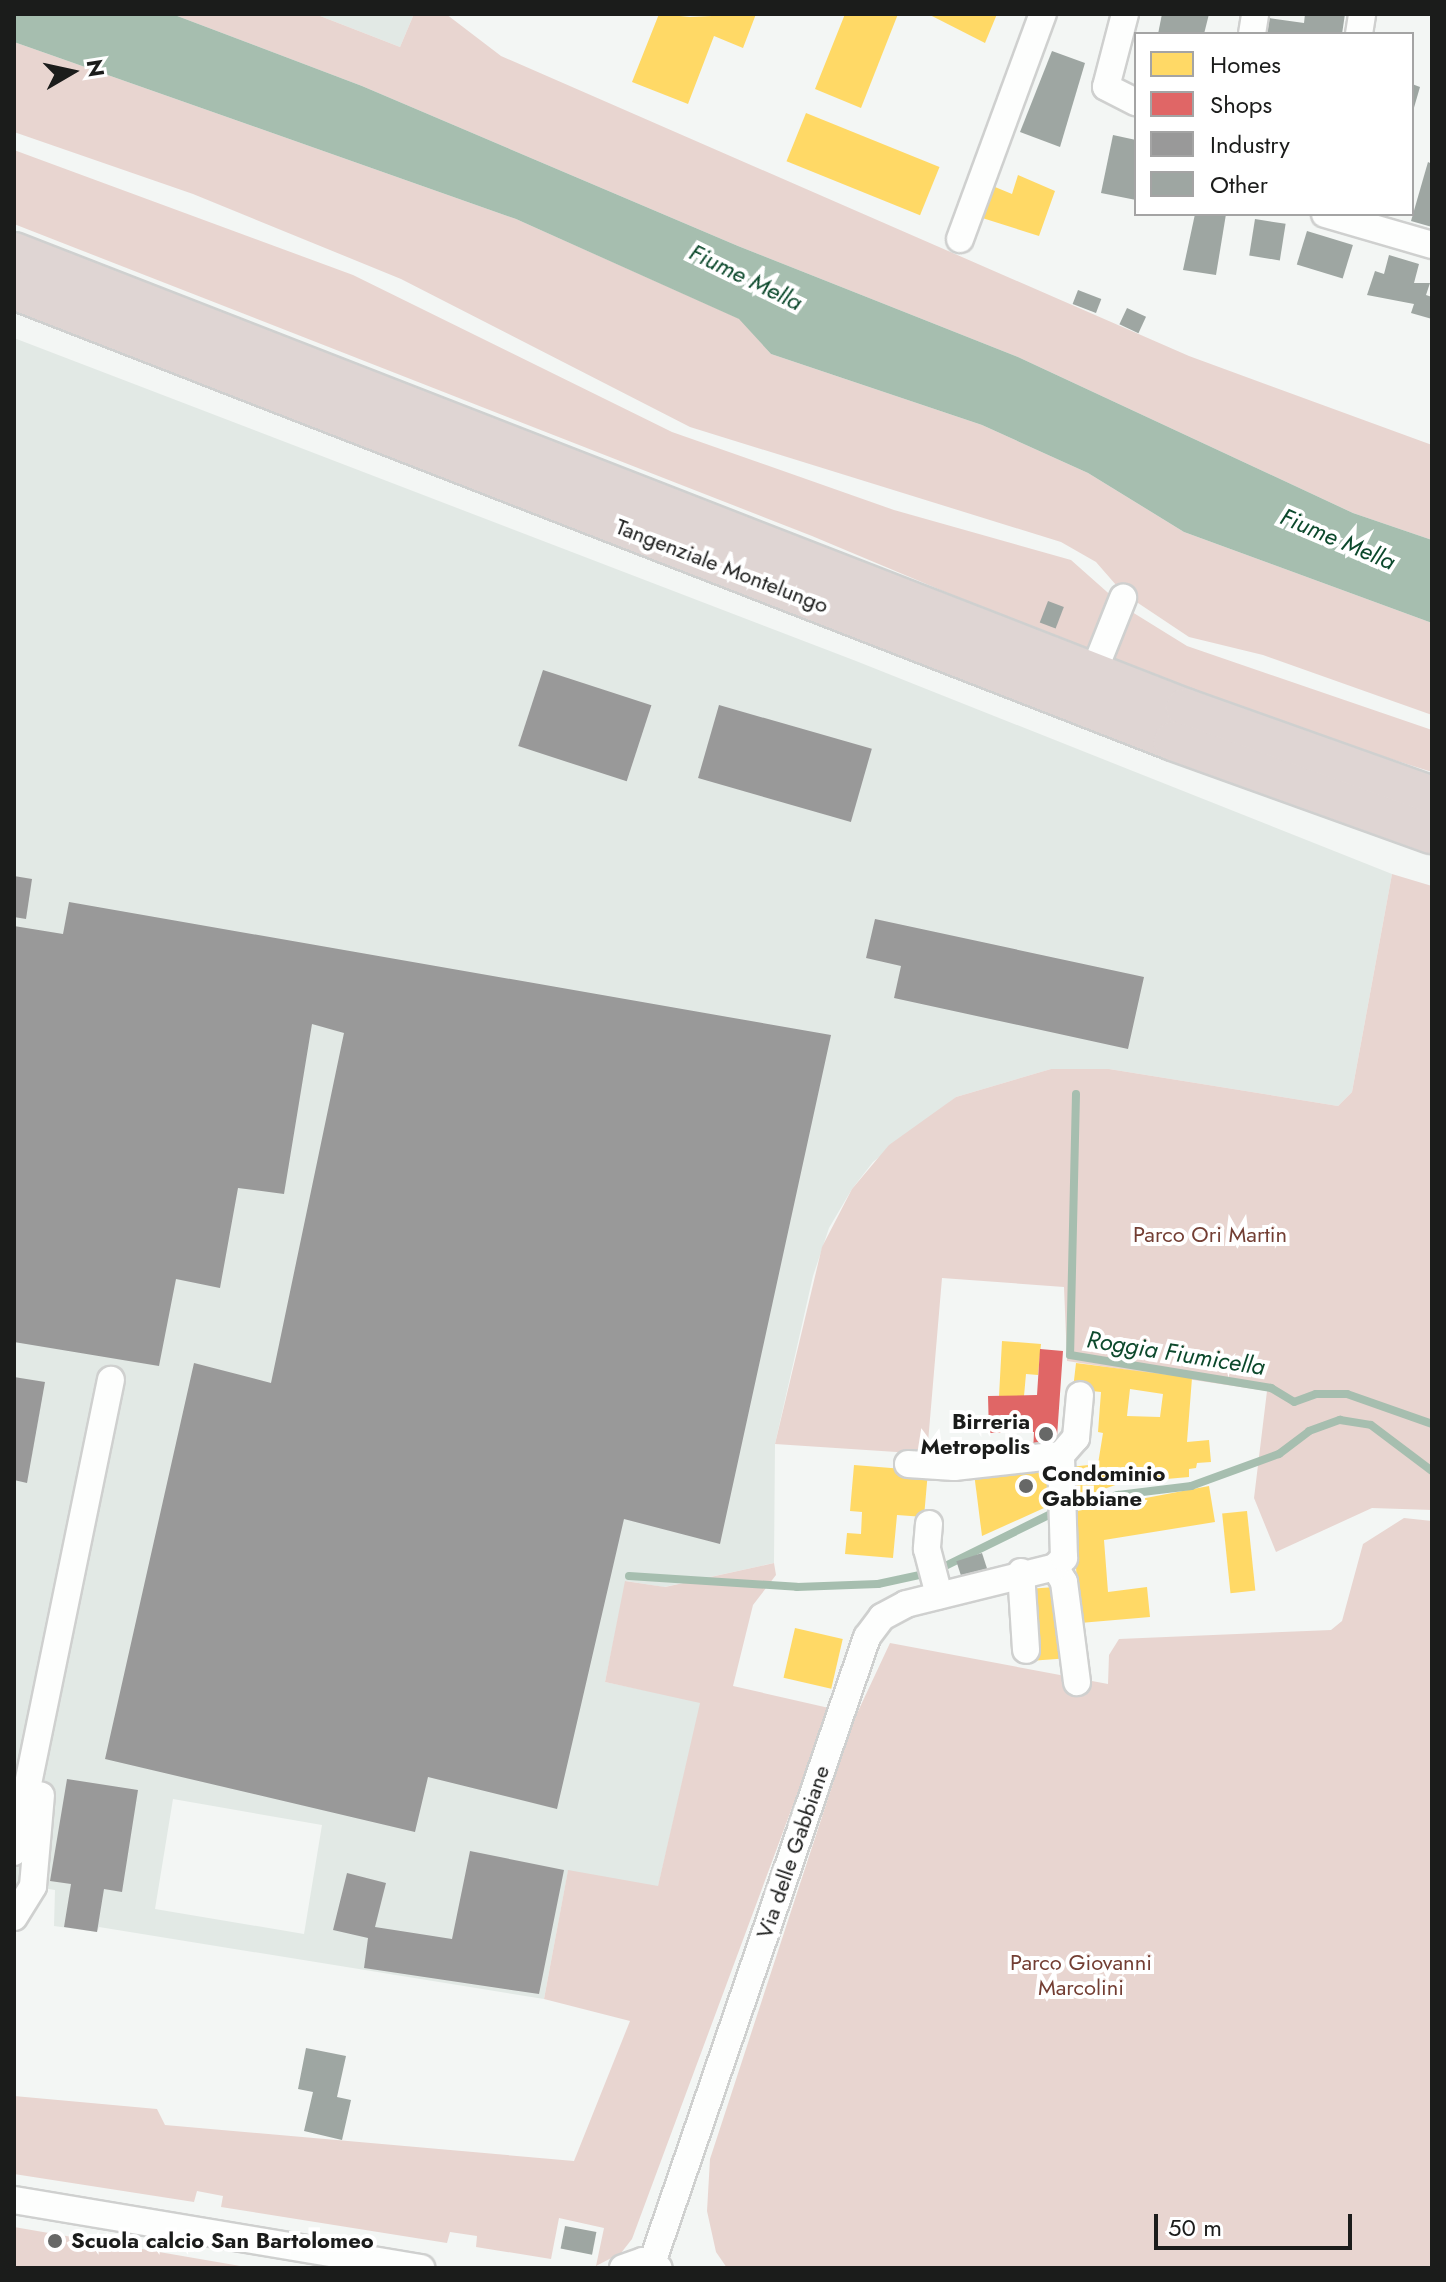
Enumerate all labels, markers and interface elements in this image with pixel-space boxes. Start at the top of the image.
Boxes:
north arrow [32,32,112,112]
legend [1134,32,1414,216]
text: Homes [1210,47,1281,82]
text: N [79,57,113,79]
text: Shops [1210,87,1272,122]
text: Industry [1210,127,1290,162]
text: Other [1210,167,1268,202]
water label: Fiume Mella [685,237,807,317]
water label: Fiume Mella [1276,502,1400,576]
street label: Tangenziale Montelungo [612,513,832,619]
park label: Parco Ori Martin [1133,1222,1287,1248]
water label: Roggia Fiumicella [1085,1325,1267,1381]
place label: Birreria Metropolis [921,1408,1030,1460]
marker: Birreria Metropolis [1037,1425,1055,1443]
place label: Condominio Gabbiane [1042,1460,1165,1512]
marker: Condominio Gabbiane [1017,1477,1035,1495]
street label: Via delle Gabbiane [751,1762,835,1942]
park label: Parco Giovanni Marcolini [1010,1949,1152,2000]
scale bar [1158,2198,1356,2248]
text: 50 m [1168,2210,1222,2245]
place label: Scuola calcio San Bartolomeo [71,2228,374,2254]
marker: Scuola calcio San Bartolomeo [46,2232,64,2250]

